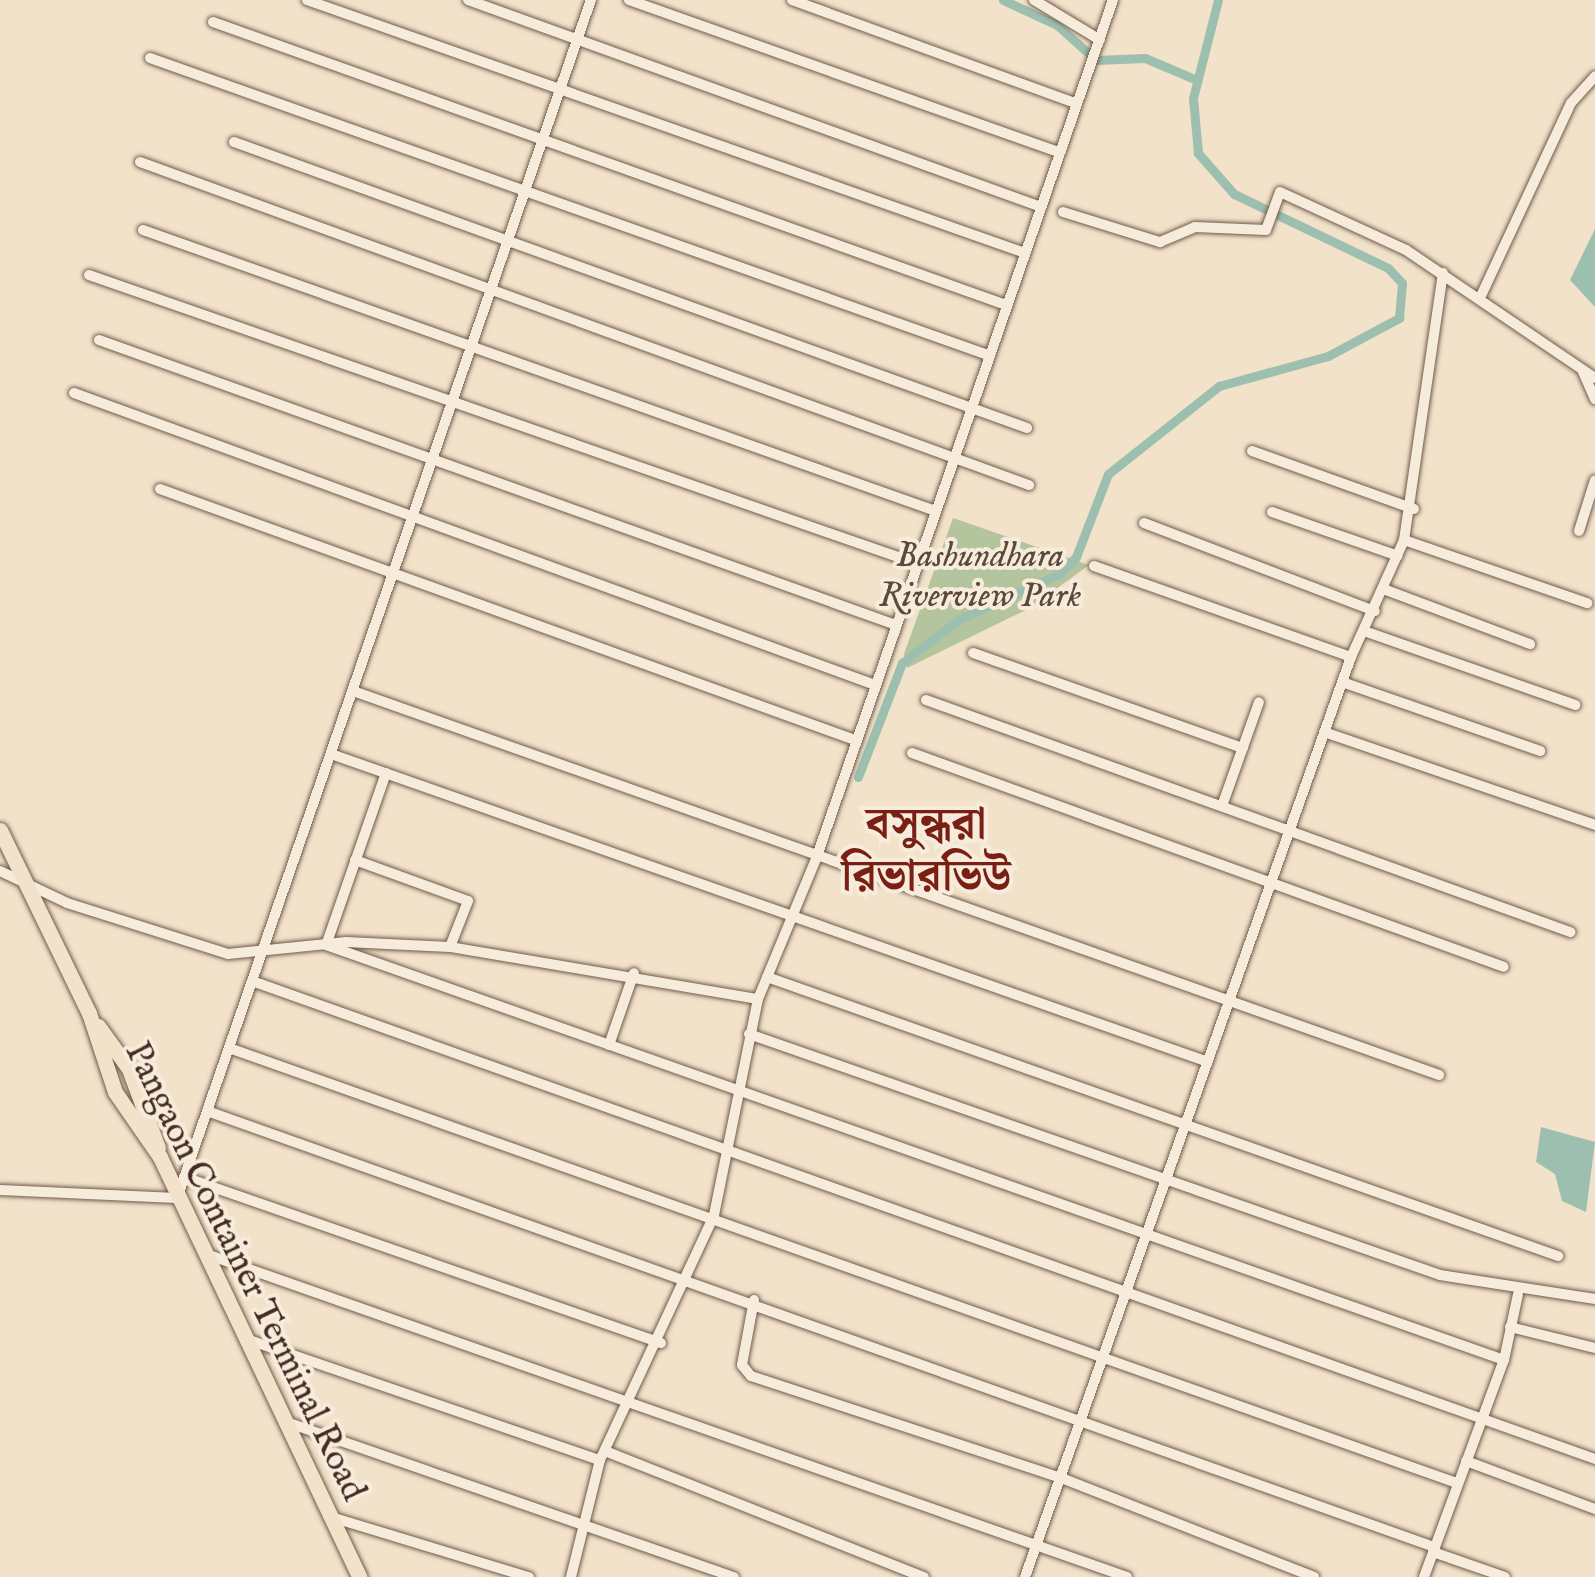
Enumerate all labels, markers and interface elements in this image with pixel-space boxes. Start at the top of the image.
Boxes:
park label: Bashundhara Riverview Park [879,536,1081,618]
district label: বসুন্ধরা রিভারভিউ [841,799,1011,905]
street label: Pangaon Container Terminal Road [114,1036,374,1508]

